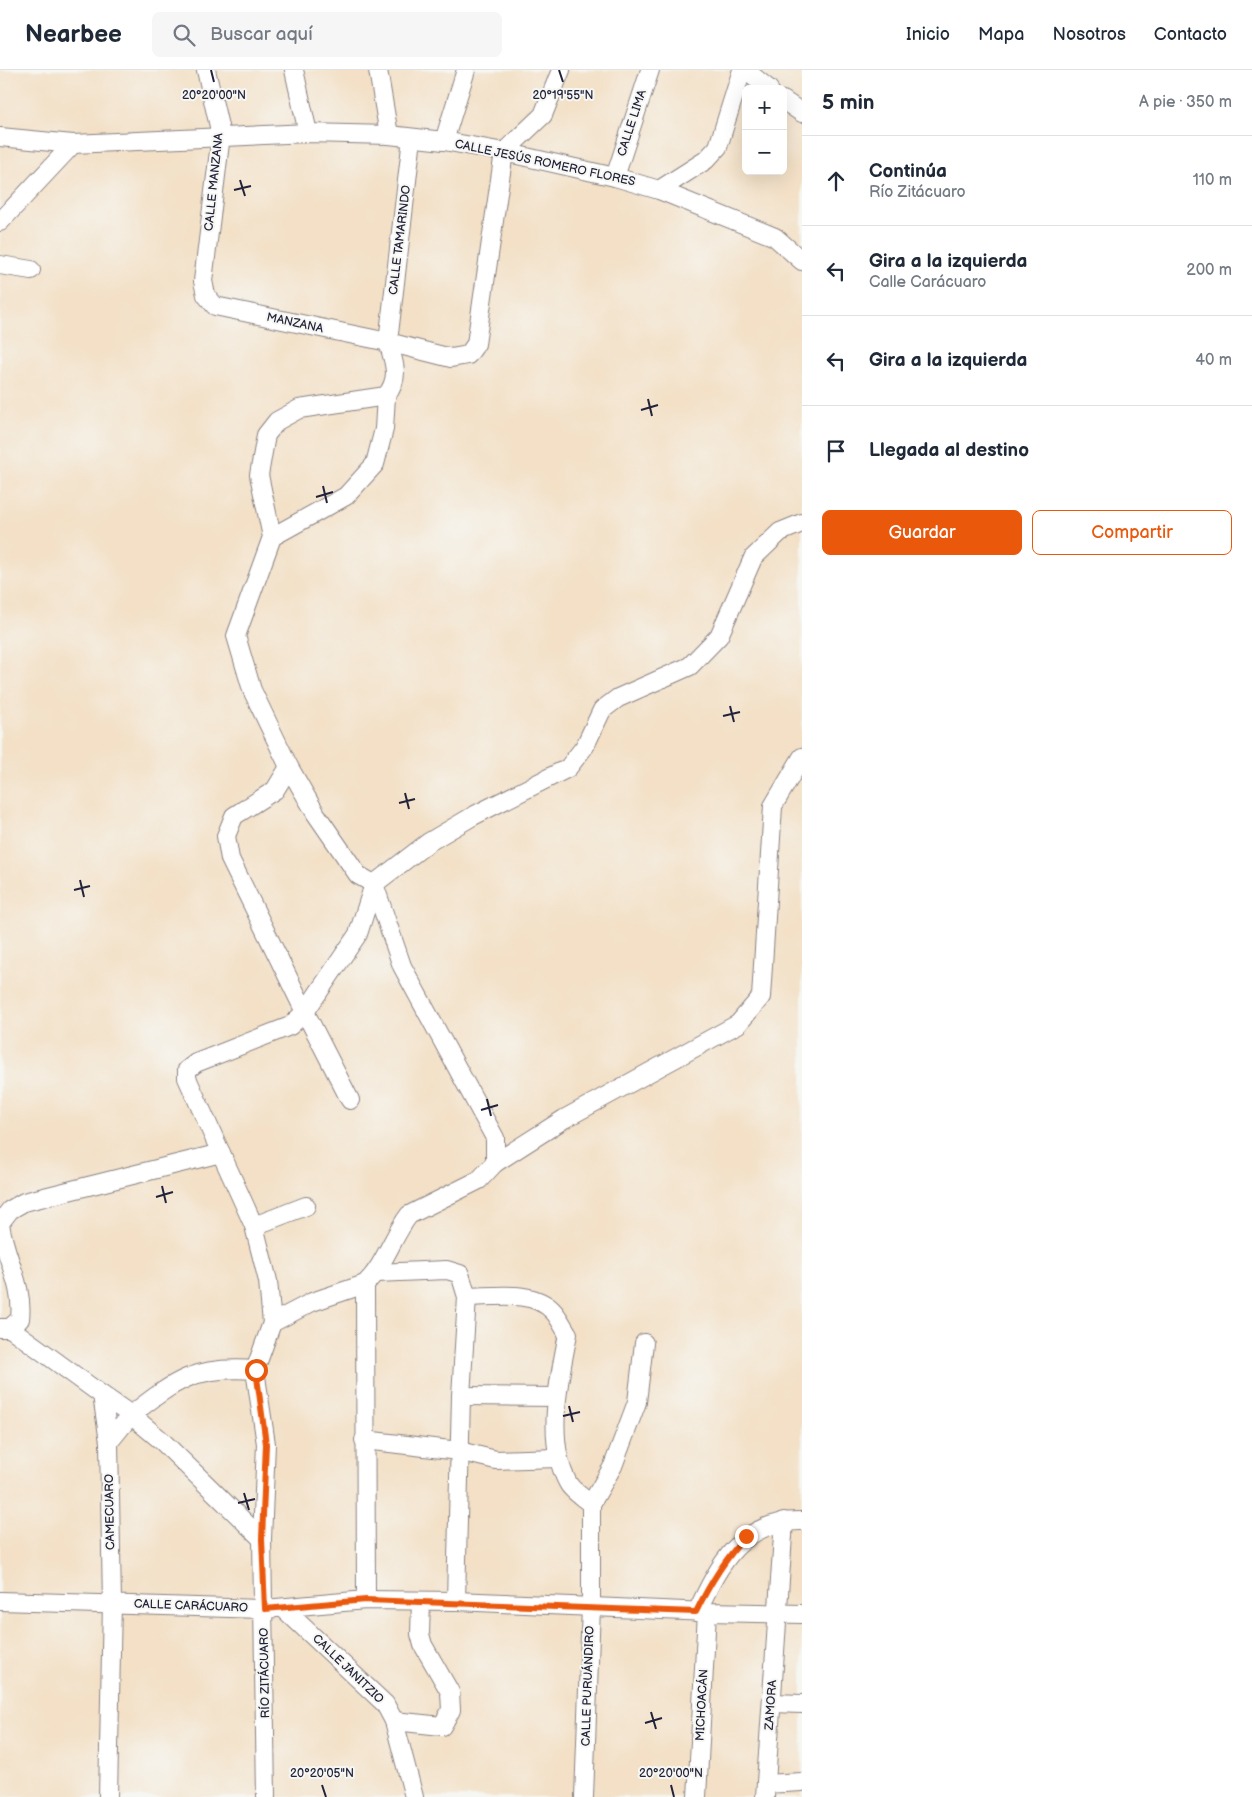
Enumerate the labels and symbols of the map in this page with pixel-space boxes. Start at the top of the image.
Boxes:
street label: CALLE LIMA [614,87,650,158]
text: 20°20'00"N [182,88,246,103]
text: 20°19'55"N [532,88,594,103]
street label: CALLE MANZANA [201,132,227,232]
street label: CALLE JESÚS ROMERO FLORES [453,135,637,189]
street label: CALLE TAMARINDO [386,184,414,296]
street label: MANZANA [265,310,325,336]
route start [245,1359,268,1382]
street label: CAMECUARO [102,1474,118,1550]
route end [735,1525,758,1548]
street label: CALLE CARÁCUARO [134,1595,248,1615]
street label: CALLE PURUÁNDIRO [576,1625,598,1747]
street label: RÍO ZITÁCUARO [255,1627,273,1719]
street label: CALLE JANITZIO [309,1631,387,1707]
street label: MICHOACÁN [691,1668,711,1741]
street label: ZAMORA [762,1679,780,1731]
text: 20°20'05"N [290,1766,354,1781]
text: 20°20'00"N [639,1766,703,1781]

